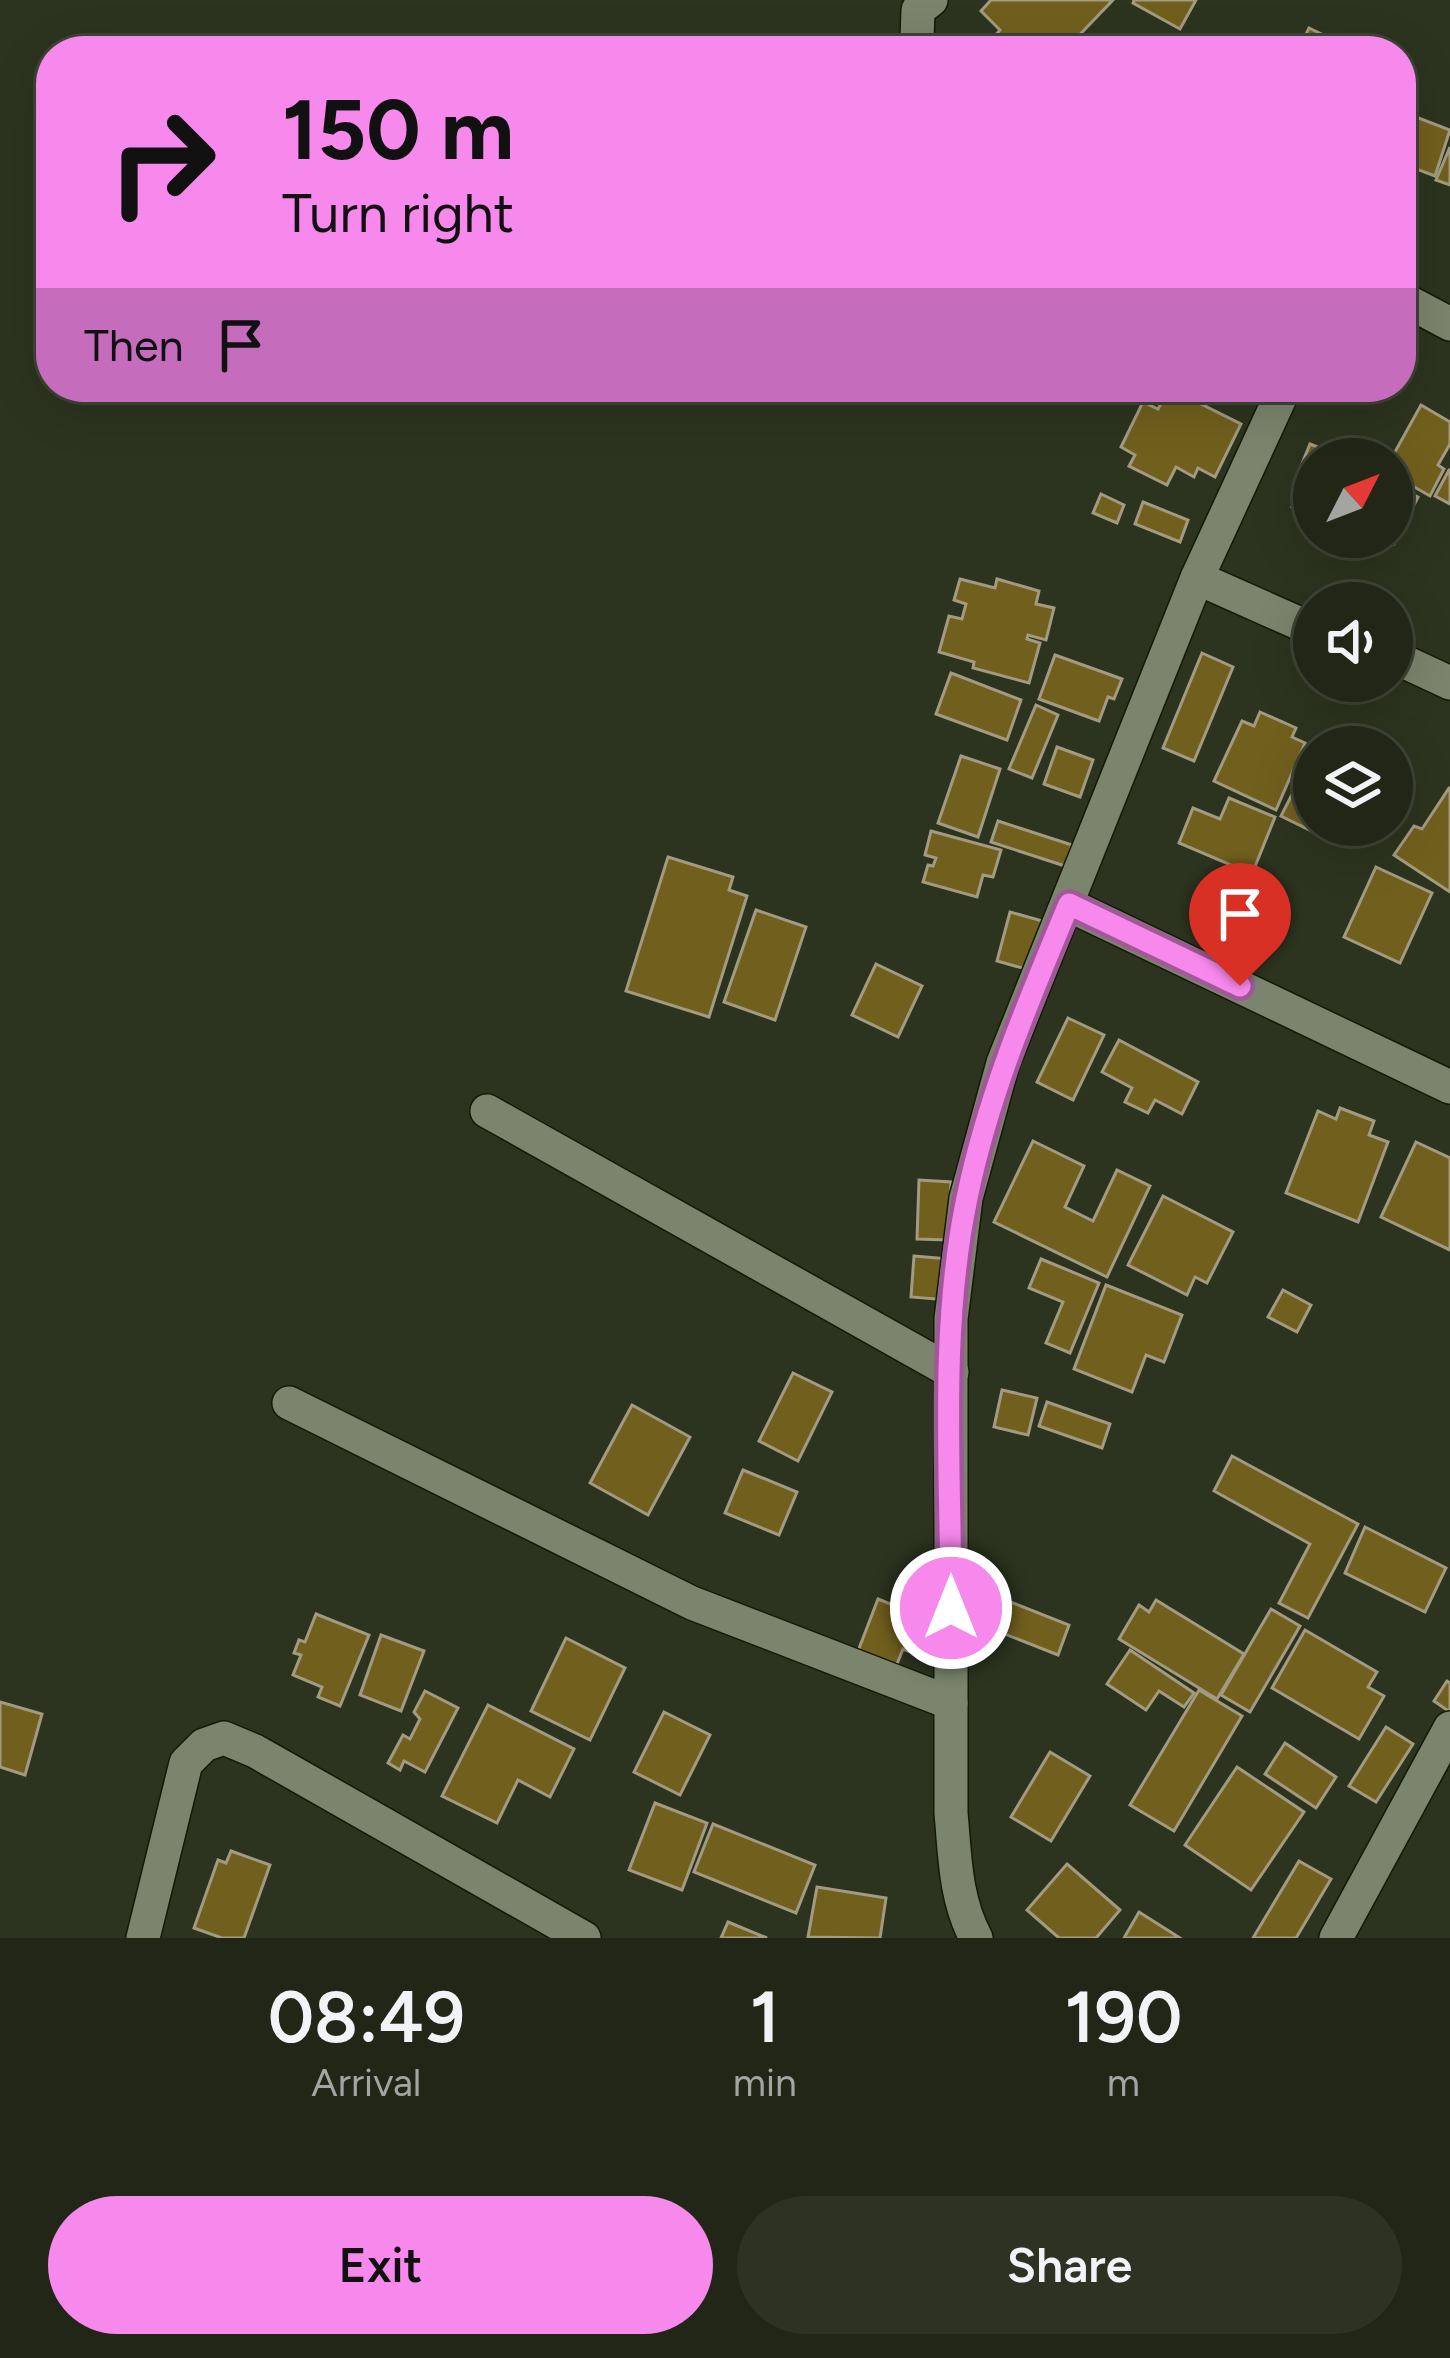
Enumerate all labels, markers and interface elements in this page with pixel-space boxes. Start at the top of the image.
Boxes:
text: 150 m [282,79,514,180]
icon: right [84,84,240,240]
text: Turn right [282,181,514,246]
icon: arrive [208,312,274,378]
text: Then [84,318,184,372]
north arrow [1293,438,1413,558]
map controls [1293,438,1413,846]
button: sound [1293,582,1413,702]
button: layers [1293,726,1413,846]
pin [1189,863,1291,986]
icon: arrive [1207,881,1273,947]
position arrow [888,1545,1014,1671]
text: 08:49 [268,1974,465,2060]
text: 1 [750,1974,780,2060]
text: 190 [1064,1974,1182,2060]
text: Arrival [311,2059,421,2106]
text: min [733,2059,797,2106]
text: m [1107,2059,1140,2106]
button: Exit [48,2196,713,2334]
button: Share [737,2196,1402,2334]

